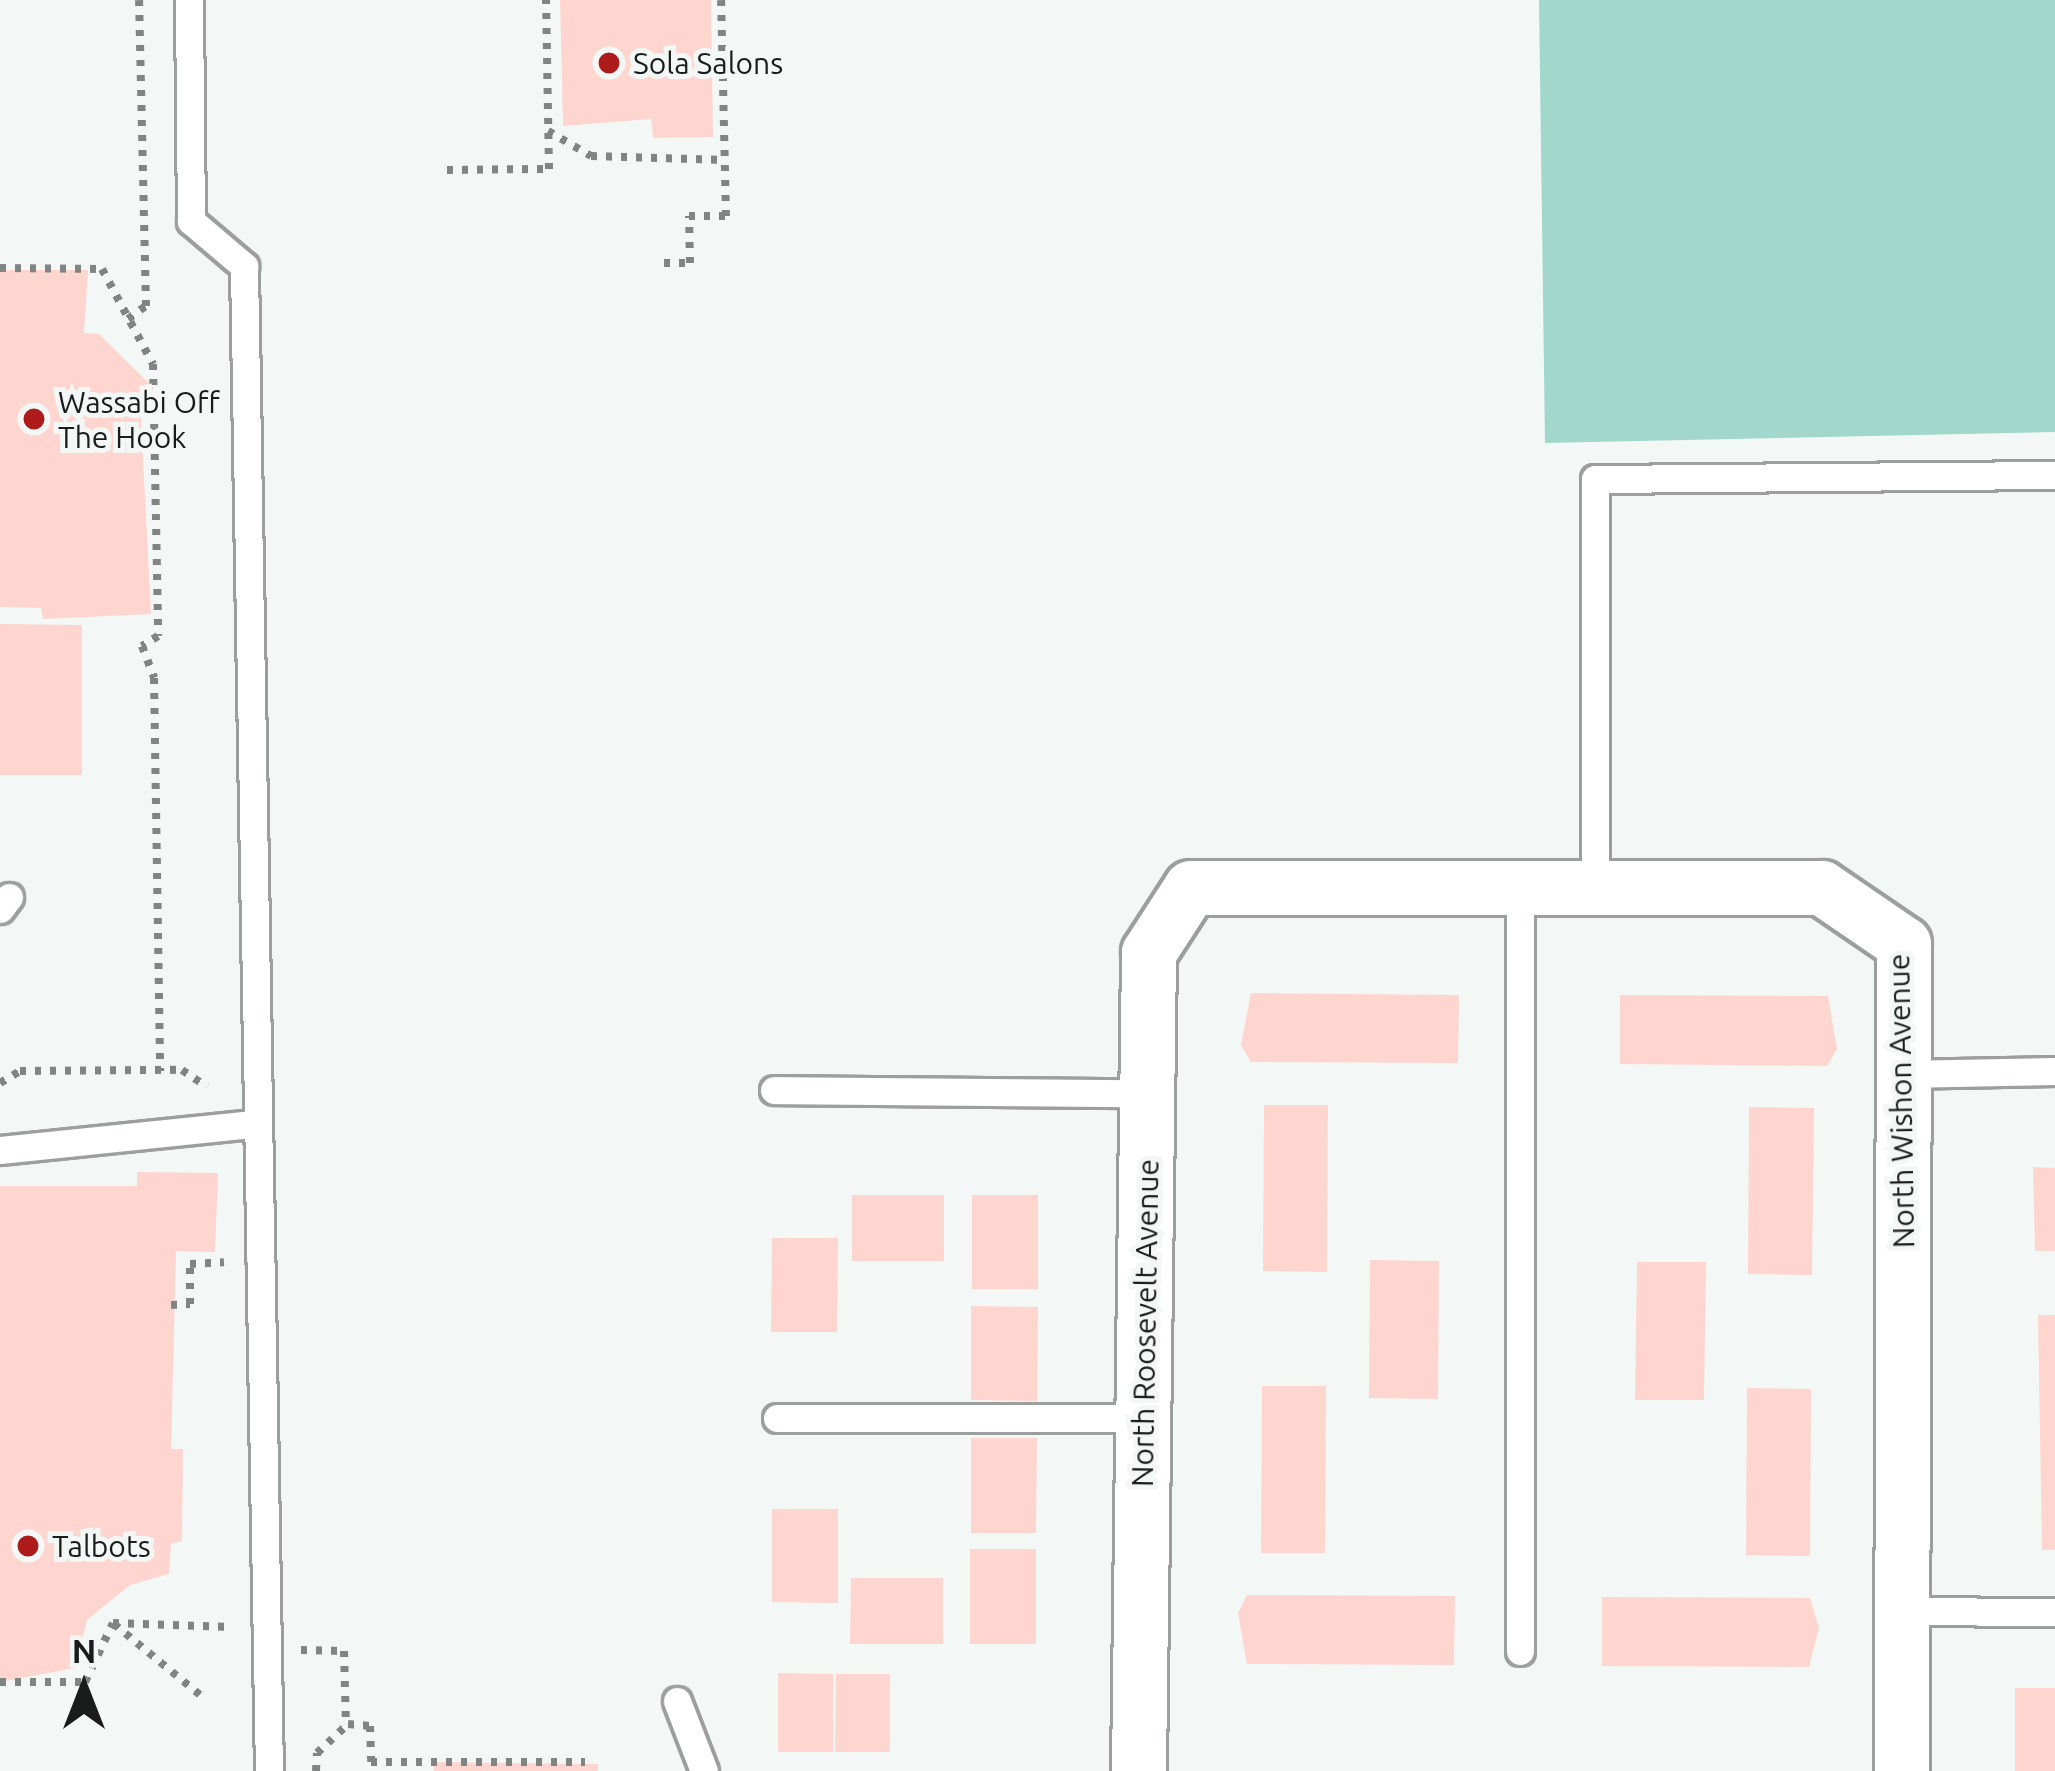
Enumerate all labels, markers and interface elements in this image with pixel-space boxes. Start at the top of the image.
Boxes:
place label: Sola Salons [633,45,783,81]
marker: Sola Salons [596,50,622,76]
place label: Wassabi Off The Hook [58,384,220,454]
marker: Wassabi Off The Hook [21,406,47,432]
street label: North Wishon Avenue [1880,953,1922,1249]
street label: North Roosevelt Avenue [1124,1159,1166,1487]
place label: Talbots [52,1528,151,1564]
marker: Talbots [15,1533,41,1559]
north arrow [24,1627,144,1747]
text: N [72,1632,96,1669]

